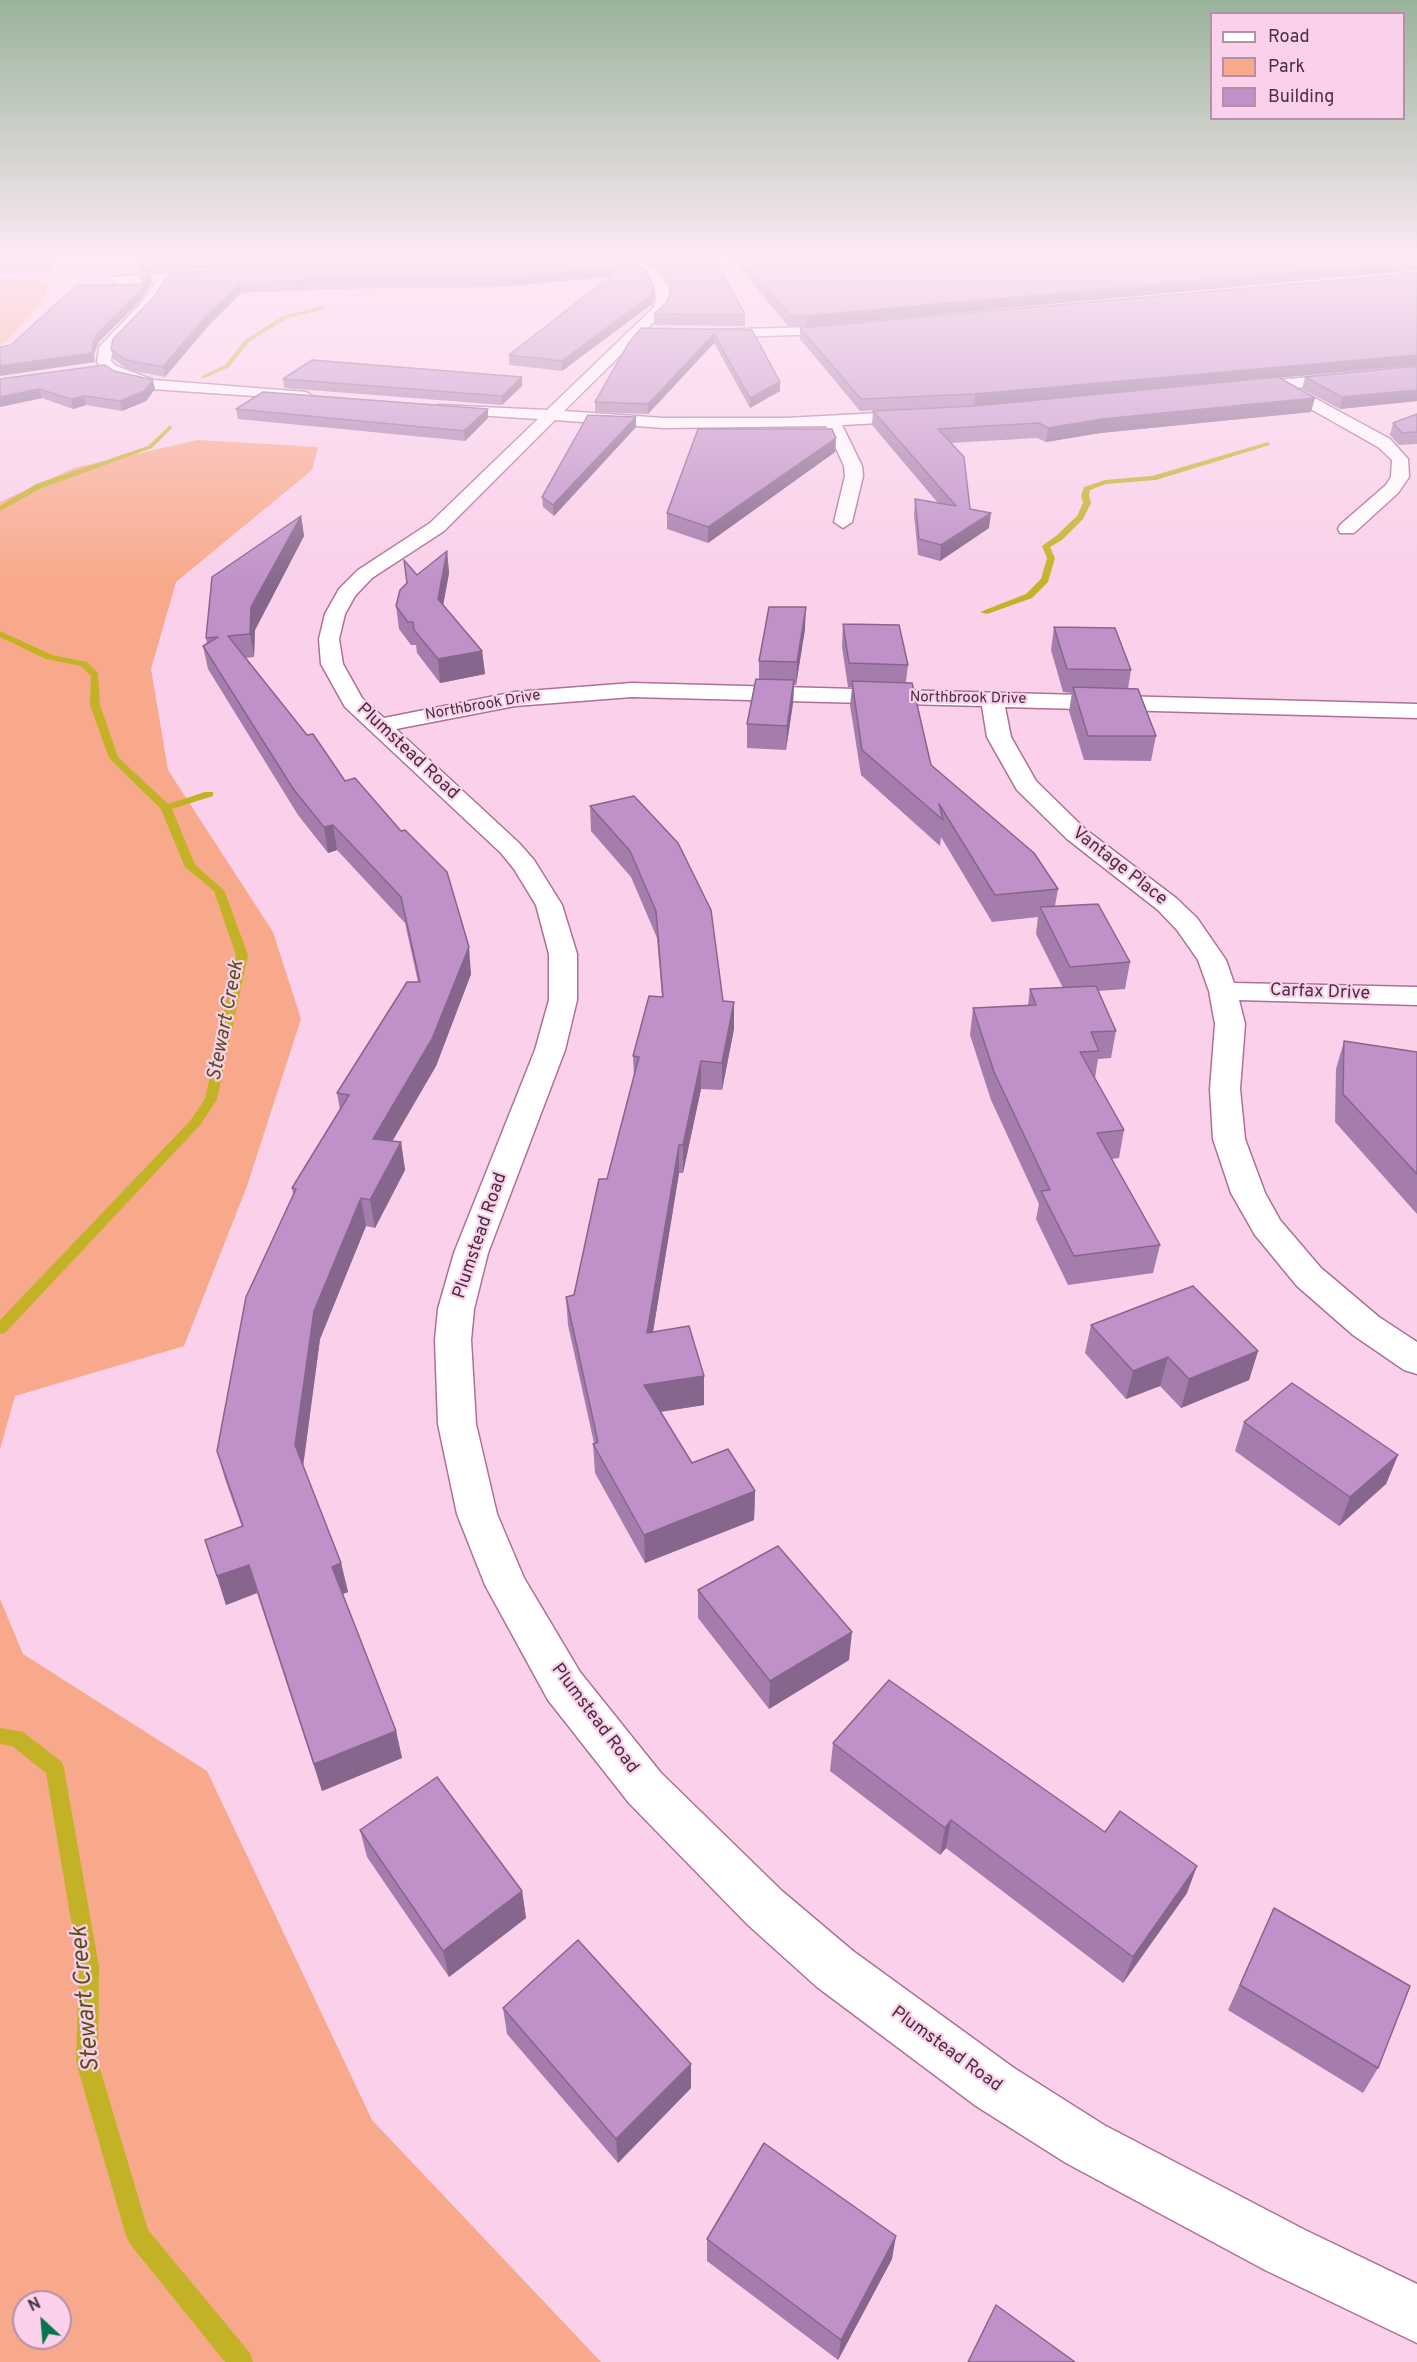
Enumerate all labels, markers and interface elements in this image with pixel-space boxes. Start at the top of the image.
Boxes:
legend [1210,12,1405,120]
text: Road [1268,26,1310,49]
text: Park [1268,56,1305,79]
text: Building [1268,86,1334,109]
street label: Northbrook Drive [424,687,542,725]
street label: Northbrook Drive [910,689,1026,709]
street label: Plumstead Road [351,699,463,805]
street label: Vantage Place [1067,823,1171,911]
water label: Stewart Creek [204,959,250,1083]
street label: Carfax Drive [1269,980,1371,1006]
street label: Plumstead Road [449,1170,513,1302]
street label: Plumstead Road [546,1660,642,1778]
water label: Stewart Creek [66,1925,108,2073]
street label: Plumstead Road [886,2003,1006,2097]
north arrow [12,2290,72,2350]
text: N [25,2294,45,2317]

